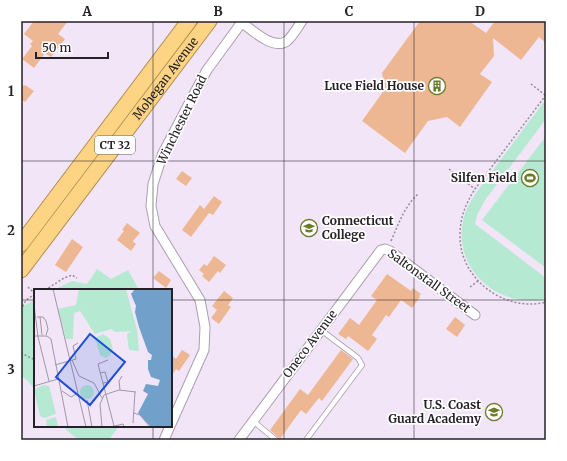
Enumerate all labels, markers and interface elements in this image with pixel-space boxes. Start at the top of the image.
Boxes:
text: A [81,3,92,20]
text: B [213,3,223,20]
text: C [345,3,354,20]
text: D [475,3,485,20]
scale bar [36,34,108,60]
street label: Mohegan Avenue [129,34,201,122]
text: 50 m [42,40,71,55]
street label: Winchester Road [153,73,210,168]
building icon: Luce Field House [427,76,447,96]
place label: Luce Field House [324,78,424,93]
text: 1 [8,83,14,100]
road number: CT 32 [95,136,135,154]
sports icon: Silfen Field [520,168,540,188]
place label: Silfen Field [451,170,518,185]
place label: Connecticut College [322,213,394,242]
school or university icon: Connecticut College [299,218,319,238]
text: 2 [7,222,15,239]
street label: Saltonstall Street [385,246,474,316]
inset map [34,289,172,427]
street label: Oneco Avenue [279,307,340,381]
text: 3 [7,361,15,378]
place label: U.S. Coast Guard Academy [388,397,482,426]
school or university icon: U.S. Coast Guard Academy [484,402,504,422]

